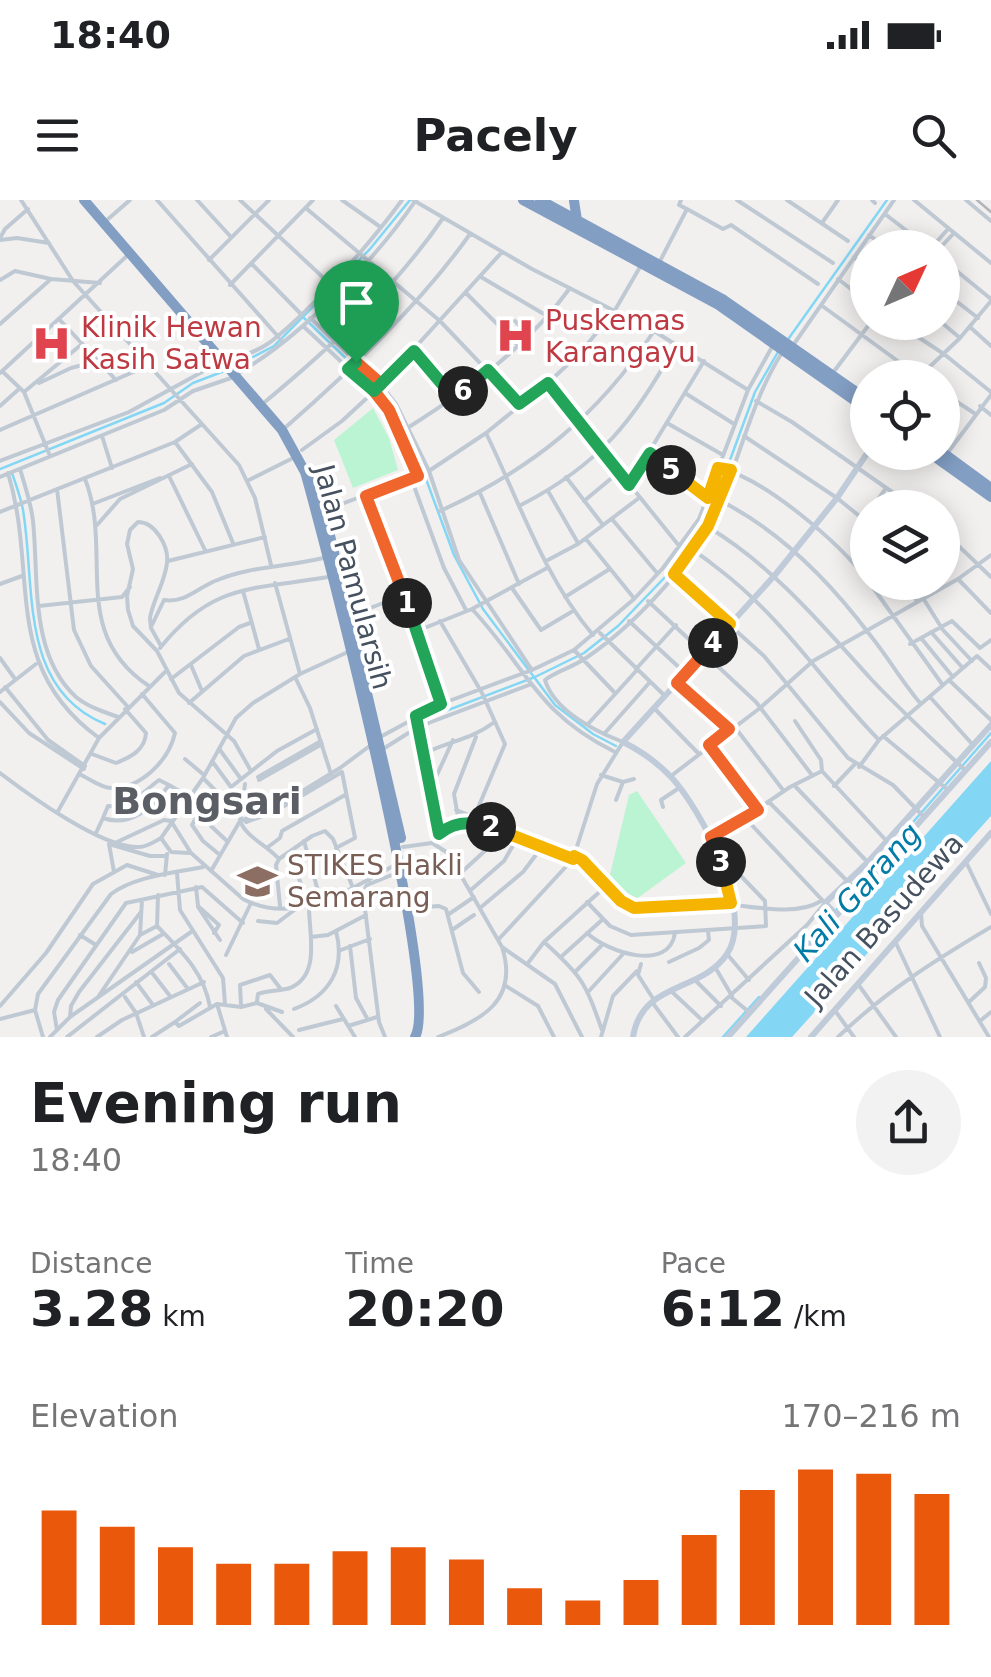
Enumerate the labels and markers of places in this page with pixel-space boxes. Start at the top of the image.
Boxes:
pin [314,260,399,363]
place label: Puskemas Karangayu [545,304,696,369]
place label: Klinik Hewan Kasih Satwa [81,311,262,376]
hospital icon: Puskemas Karangayu [494,315,536,357]
hospital icon: Klinik Hewan Kasih Satwa [30,322,72,364]
pin: 6 [438,366,488,416]
pin: 5 [646,445,696,495]
pin: 1 [382,578,432,628]
pin: 4 [688,618,738,668]
pin: 2 [466,802,516,852]
pin: 3 [696,837,746,887]
place label: STIKES Hakli Semarang [287,849,463,914]
school or university icon: STIKES Hakli Semarang [236,860,278,902]

